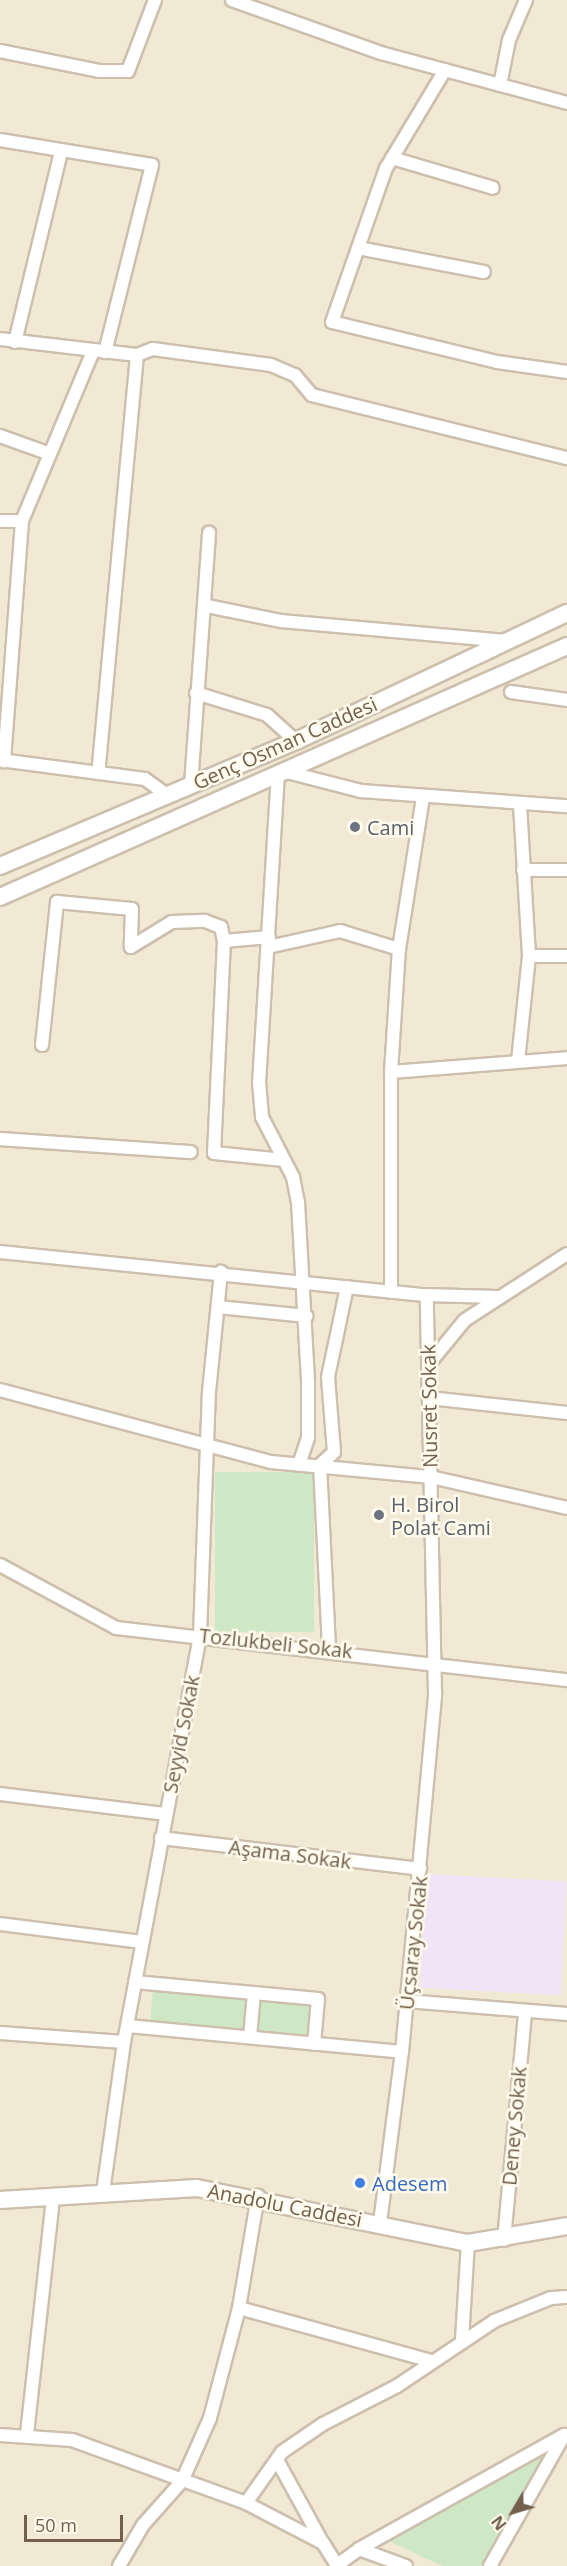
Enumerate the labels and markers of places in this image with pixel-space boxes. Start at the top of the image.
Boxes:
place label: Cami [367,815,414,839]
marker: Cami [348,820,362,834]
place label: H. Birol Polat Cami [391,1492,491,1539]
marker: H. Birol Polat Cami [372,1508,386,1522]
place label: Adesem [372,2171,447,2195]
marker: Adesem [353,2176,367,2190]

